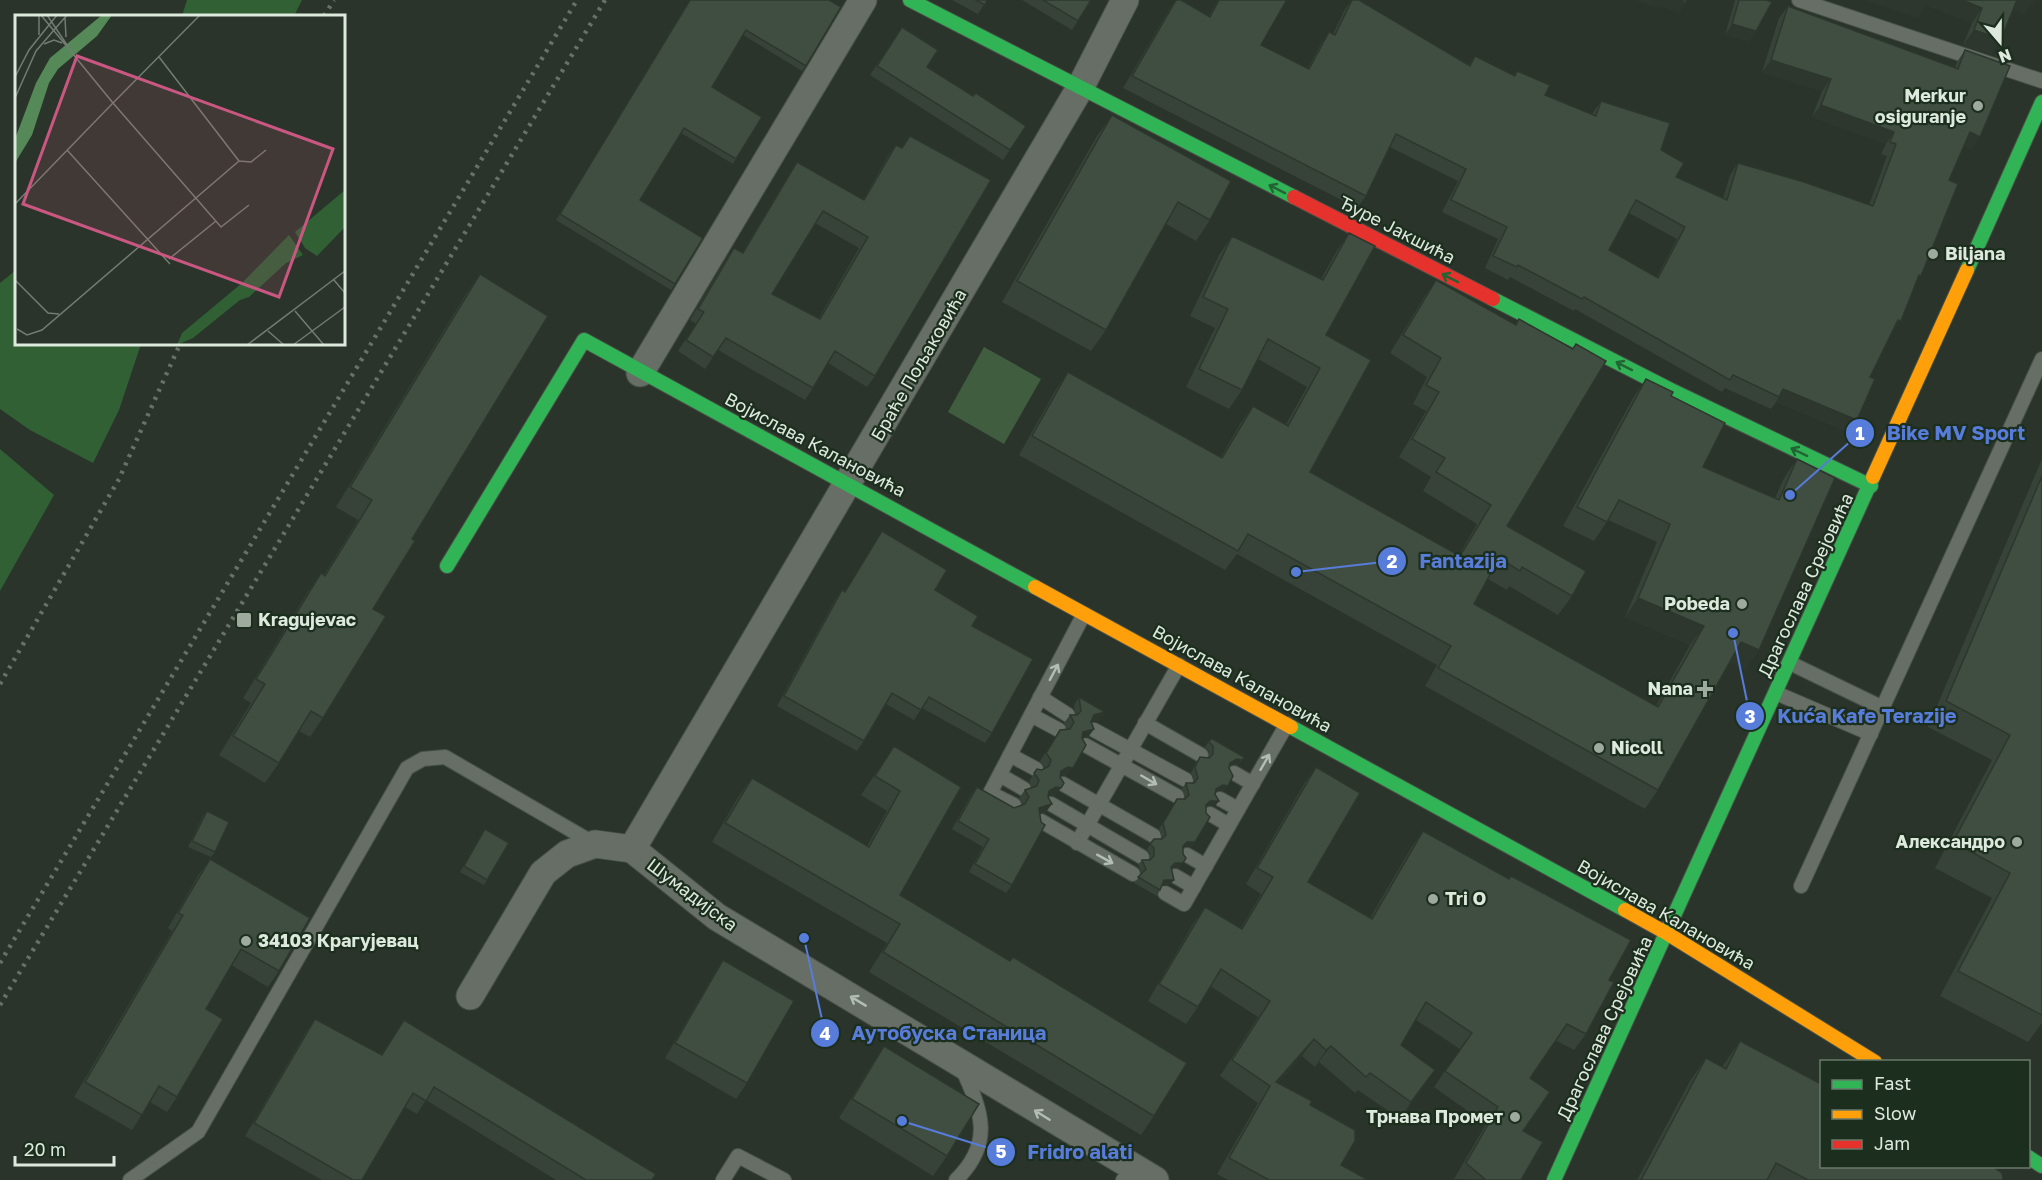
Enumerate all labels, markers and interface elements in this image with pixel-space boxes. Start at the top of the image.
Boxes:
north arrow [1970,12,2030,72]
inset map [15,15,345,345]
text: N [1996,45,2014,68]
place label: Merkur osiguranje [1875,84,1966,127]
marker: Merkur osiguranje [1971,99,1985,113]
one-way arrow [1268,182,1286,194]
street label: Ђуре Јакшића [1336,190,1459,268]
place label: Biljana [1945,242,2005,264]
marker: Biljana [1926,247,1940,261]
one-way arrow [1442,272,1459,284]
street label: Браће Пољаковића [866,285,971,444]
one-way arrow [1616,360,1633,372]
street label: Војислава Калановића [721,387,910,501]
callout: Bike MV Sport [1845,414,2037,452]
text: Bike MV Sport [1887,420,2025,444]
text: 1 [1855,422,1865,444]
one-way arrow [1791,445,1809,457]
street label: Драгослава Срејовића [1753,489,1857,680]
callout: Fantazija [1377,542,1518,580]
text: Fantazija [1419,548,1507,572]
text: 2 [1387,550,1398,572]
place label: Pobeda [1664,592,1730,614]
marker: Pobeda [1735,597,1749,611]
place label: Kragujevac [258,608,356,630]
marker: Kragujevac [235,611,253,629]
street label: Војислава Калановића [1149,620,1336,737]
one-way arrow [1048,664,1060,681]
place label: Nana [1648,677,1693,699]
marker: Nana [1698,682,1712,696]
callout: Kuća Kafe Terazije [1735,697,1969,735]
text: Kuća Kafe Terazije [1777,703,1957,727]
text: 3 [1745,705,1756,727]
place label: Nicoll [1611,736,1663,758]
marker: Nicoll [1592,741,1606,755]
one-way arrow [1259,754,1271,771]
one-way arrow [1140,774,1157,786]
place label: Александро [1896,830,2005,852]
marker: Александро [2010,835,2024,849]
street label: Шумадијска [643,853,742,935]
one-way arrow [1096,853,1113,865]
street label: Војислава Калановића [1574,854,1759,974]
place label: Tri O [1445,887,1486,909]
marker: Tri O [1426,892,1440,906]
place label: 34103 Крагујевац [258,929,419,951]
street label: Драгослава Срејовића [1552,932,1656,1123]
marker: 34103 Крагујевац [239,934,253,948]
one-way arrow [850,995,867,1007]
callout: Аутобуска Станица [810,1014,1059,1052]
text: Аутобуска Станица [852,1020,1046,1044]
text: 4 [819,1022,831,1044]
legend [1820,1060,2030,1168]
text: Fast [1874,1072,1911,1094]
text: Slow [1874,1102,1917,1124]
place label: Трнава Промет [1366,1105,1503,1127]
one-way arrow [1034,1108,1051,1120]
marker: Трнава Промет [1508,1110,1522,1124]
scale bar [15,1129,114,1167]
text: Jam [1874,1132,1910,1154]
callout: Fridro alati [986,1133,1145,1171]
text: 20 m [24,1138,66,1160]
text: Fridro alati [1027,1139,1133,1163]
text: 5 [996,1140,1007,1162]

